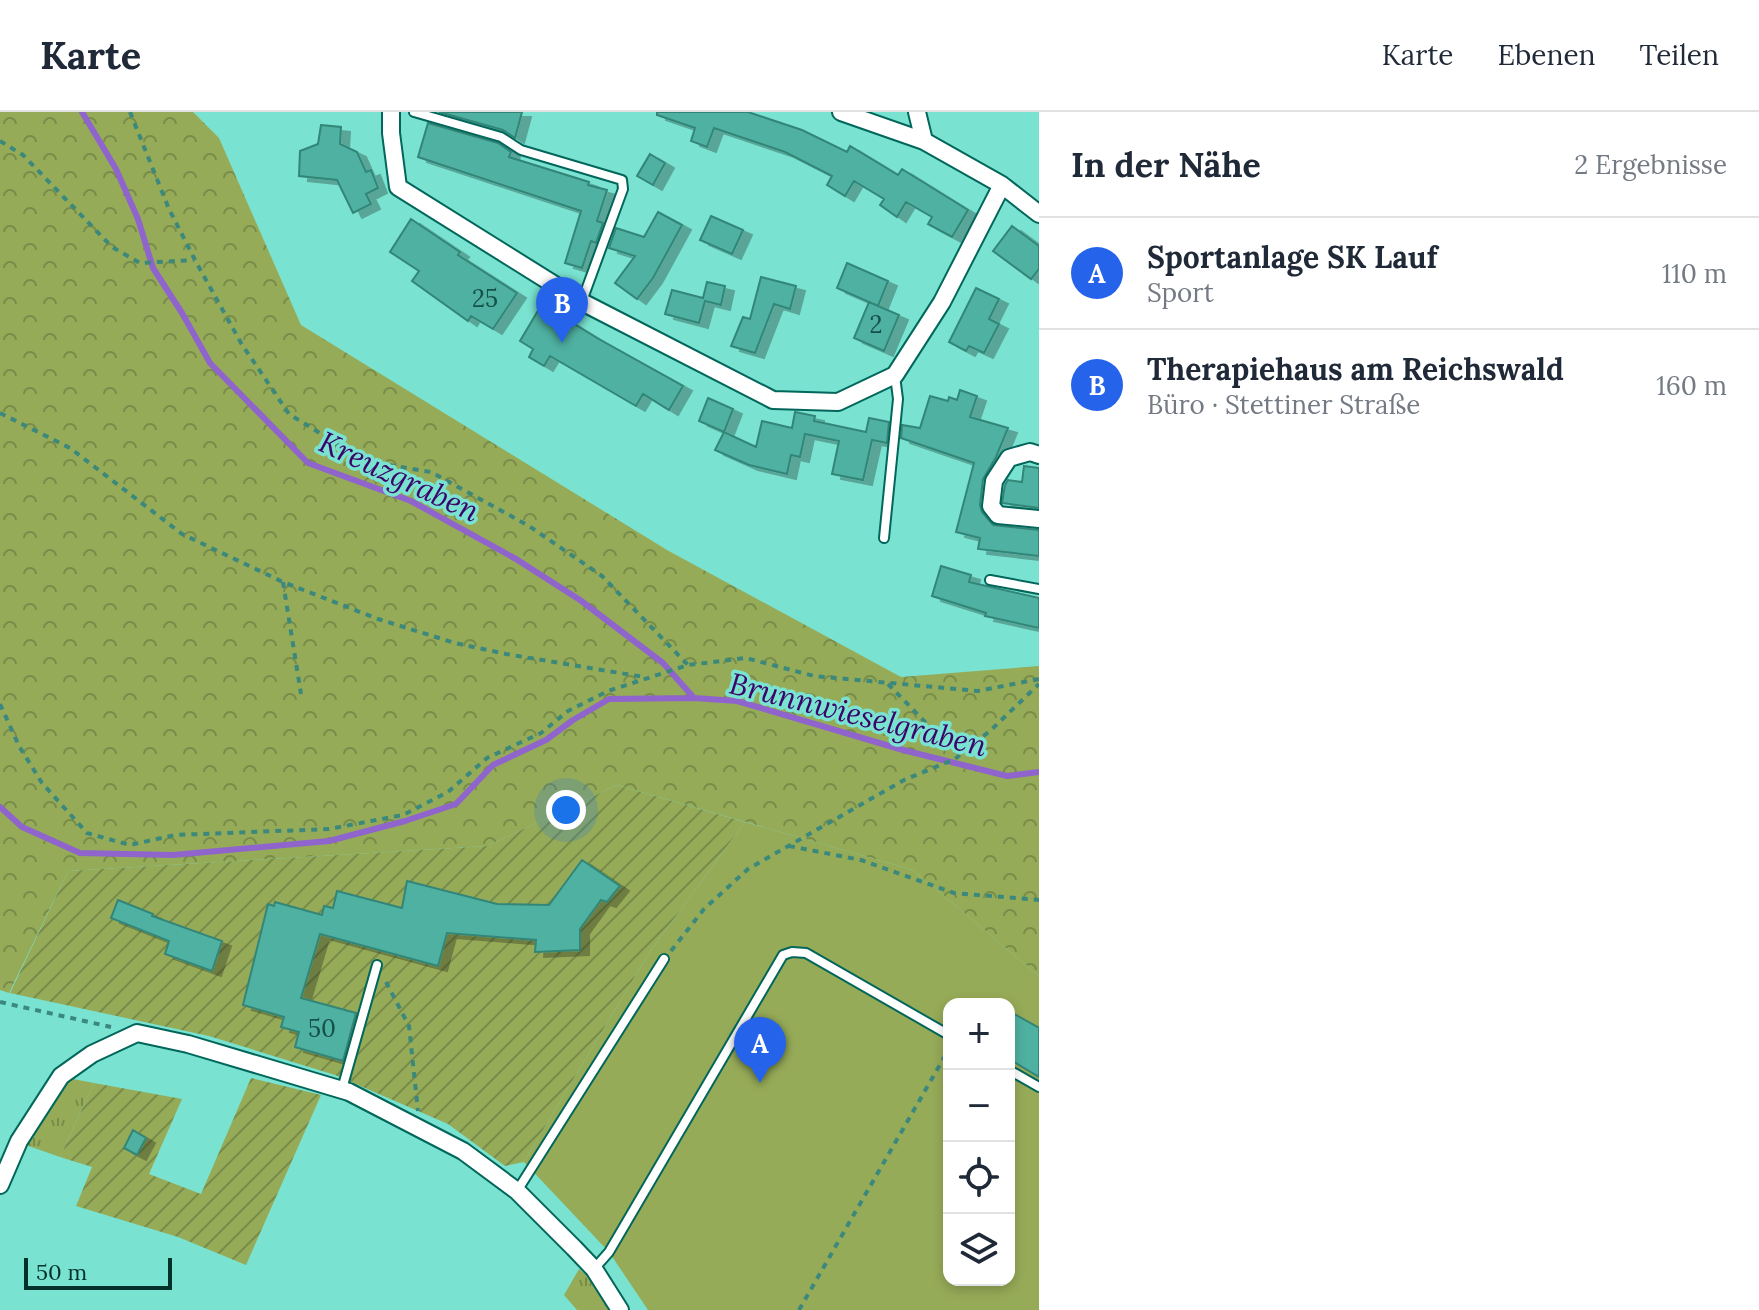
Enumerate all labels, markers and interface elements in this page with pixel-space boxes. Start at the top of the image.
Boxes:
text: Karte [40,31,141,79]
text: Karte [1382,37,1454,73]
text: Ebenen [1498,37,1596,73]
text: Teilen [1640,37,1719,73]
text: In der Nähe [1071,143,1261,186]
text: 2 Ergebnisse [1574,148,1727,181]
text: Sportanlage SK Lauf [1147,238,1438,276]
text: A [1088,257,1106,290]
text: 110 m [1662,257,1727,290]
text: Sport [1147,276,1214,309]
pin: B [536,277,588,343]
house number: 25 [472,283,498,314]
house number: 2 [870,309,882,340]
text: Therapiehaus am Reichswald [1147,350,1564,388]
text: B [1088,369,1106,402]
text: 160 m [1656,369,1727,402]
text: Büro · Stettiner Straße [1147,388,1420,421]
water label: Kreuzgraben [313,422,486,530]
water label: Brunnwieselgraben [726,664,991,765]
your location [546,790,586,830]
map controls [943,998,1015,1286]
button: + [943,998,1015,1070]
house number: 50 [308,1013,336,1044]
pin: A [734,1017,786,1083]
button: − [943,1070,1015,1142]
button: locate [943,1142,1015,1214]
button: layers [943,1214,1015,1286]
scale bar [24,1254,172,1290]
text: 50 m [36,1258,87,1286]

